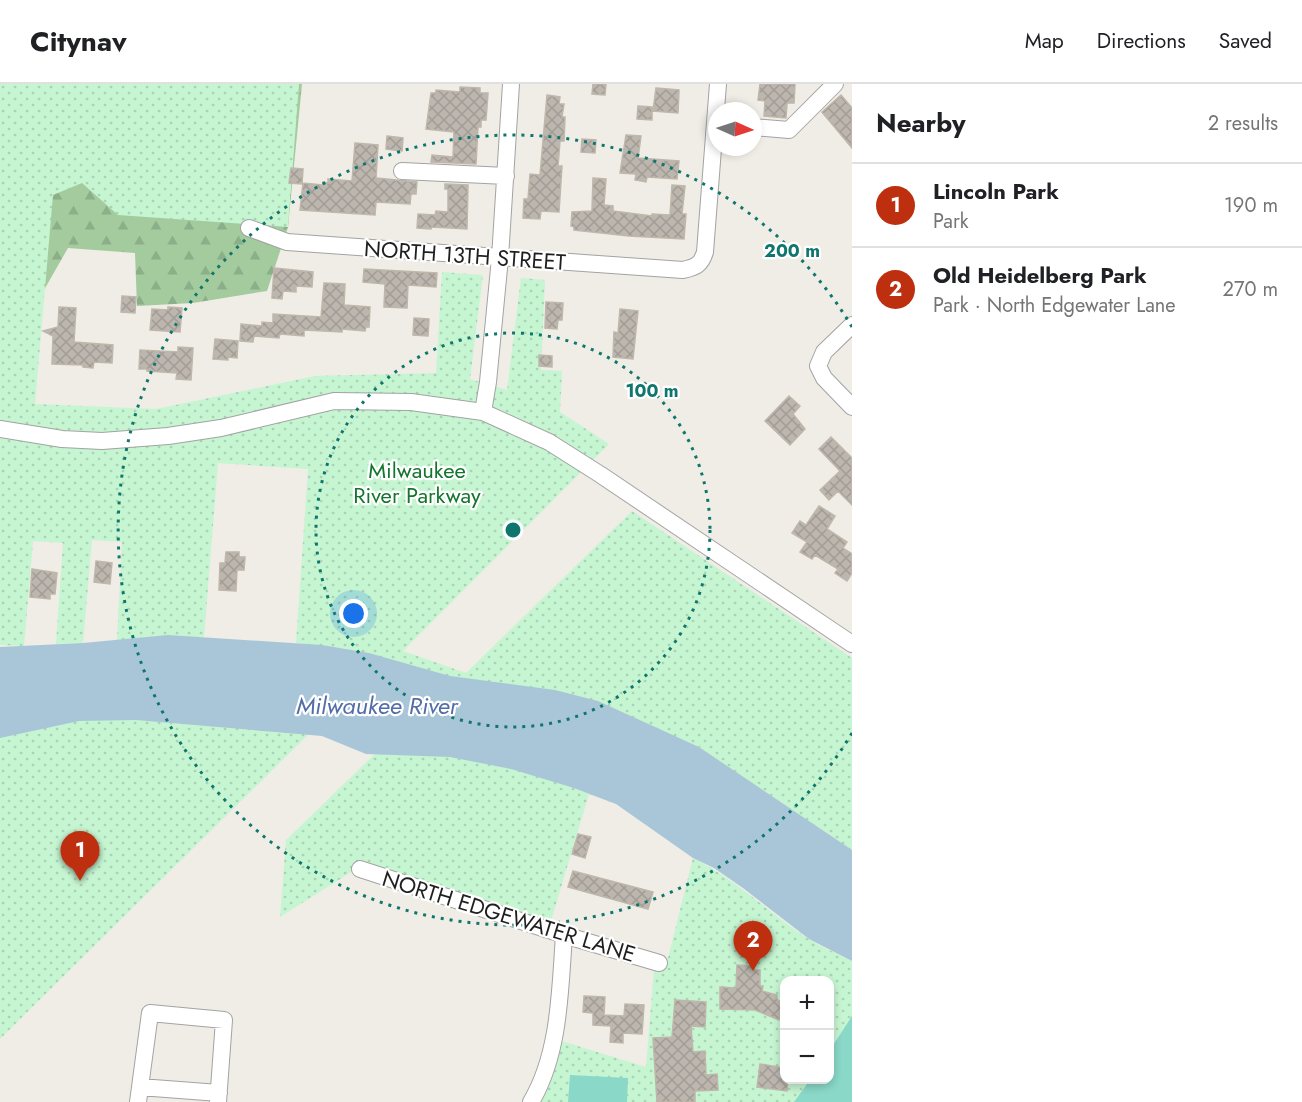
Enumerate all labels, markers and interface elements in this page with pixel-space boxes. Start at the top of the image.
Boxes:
text: Citynav [30,21,127,62]
text: Map [1025,26,1064,56]
text: Directions [1097,26,1186,56]
text: Saved [1219,26,1272,56]
north arrow [708,102,762,156]
text: Nearby [876,104,965,142]
text: 2 results [1208,109,1278,138]
text: Lincoln Park [933,175,1059,207]
text: 1 [890,191,901,220]
text: 190 m [1224,191,1278,220]
text: Park [933,207,969,236]
street label: NORTH 13TH STREET [363,232,568,278]
text: 200 m [764,238,820,264]
text: Old Heidelberg Park [933,259,1147,291]
text: 2 [889,275,902,304]
text: 270 m [1223,275,1278,304]
text: Park · North Edgewater Lane [933,291,1176,320]
text: 100 m [625,378,679,404]
park label: Milwaukee River Parkway [353,454,481,511]
centre of rings [503,520,523,540]
your location [339,599,368,628]
water label: Milwaukee River [296,688,460,723]
pin: 1 [60,832,100,881]
street label: NORTH EDGEWATER LANE [378,862,640,970]
pin: 2 [734,922,772,971]
map controls [780,976,834,1084]
button: + [780,976,834,1030]
button: − [780,1030,834,1084]

